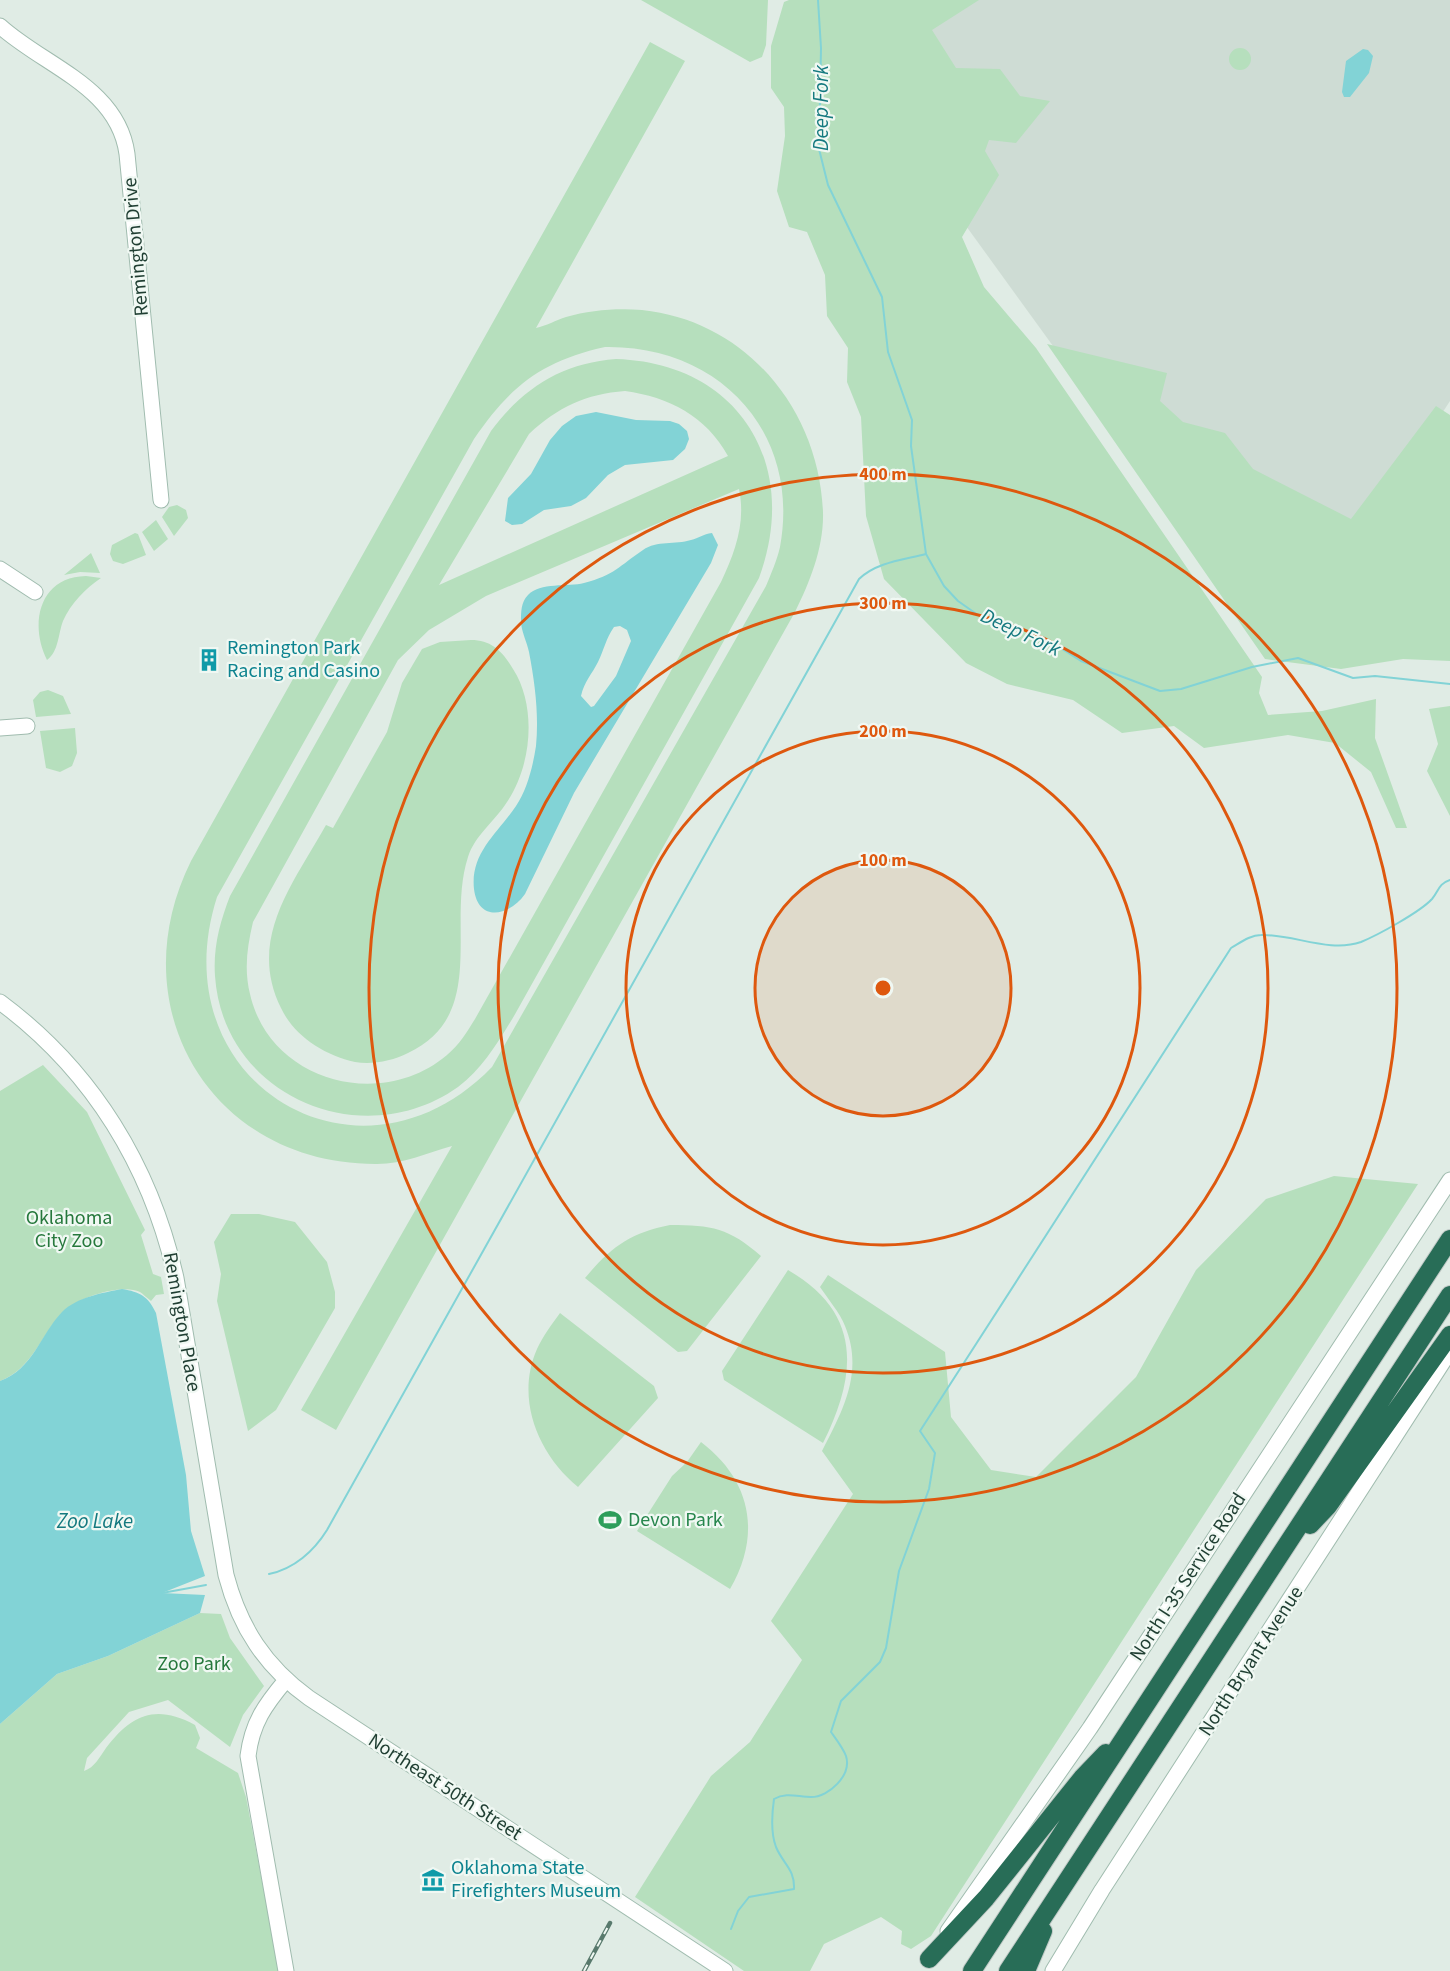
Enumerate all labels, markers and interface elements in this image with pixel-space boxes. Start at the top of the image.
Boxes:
water label: Deep Fork [806,64,836,151]
street label: Remington Drive [116,176,156,318]
text: 400 m [859,462,907,487]
text: 300 m [859,591,907,616]
water label: Deep Fork [976,600,1067,664]
place label: Remington Park Racing and Casino [227,634,380,685]
building icon: Remington Park Racing and Casino [196,647,222,673]
text: 200 m [859,719,907,744]
text: 100 m [859,848,907,873]
centre of rings [873,978,893,998]
park label: Oklahoma City Zoo [26,1204,112,1255]
street label: Remington Place [156,1250,208,1394]
street label: North I-35 Service Road [1123,1487,1253,1667]
water label: Zoo Lake [56,1506,133,1536]
place label: Devon Park [628,1506,723,1534]
sports icon: Devon Park [597,1507,623,1533]
street label: North Bryant Avenue [1192,1580,1310,1742]
park label: Zoo Park [157,1650,231,1678]
street label: Northeast 50th Street [363,1727,528,1847]
place label: Oklahoma State Firefighters Museum [451,1854,621,1905]
museum icon: Oklahoma State Firefighters Museum [420,1867,446,1893]

